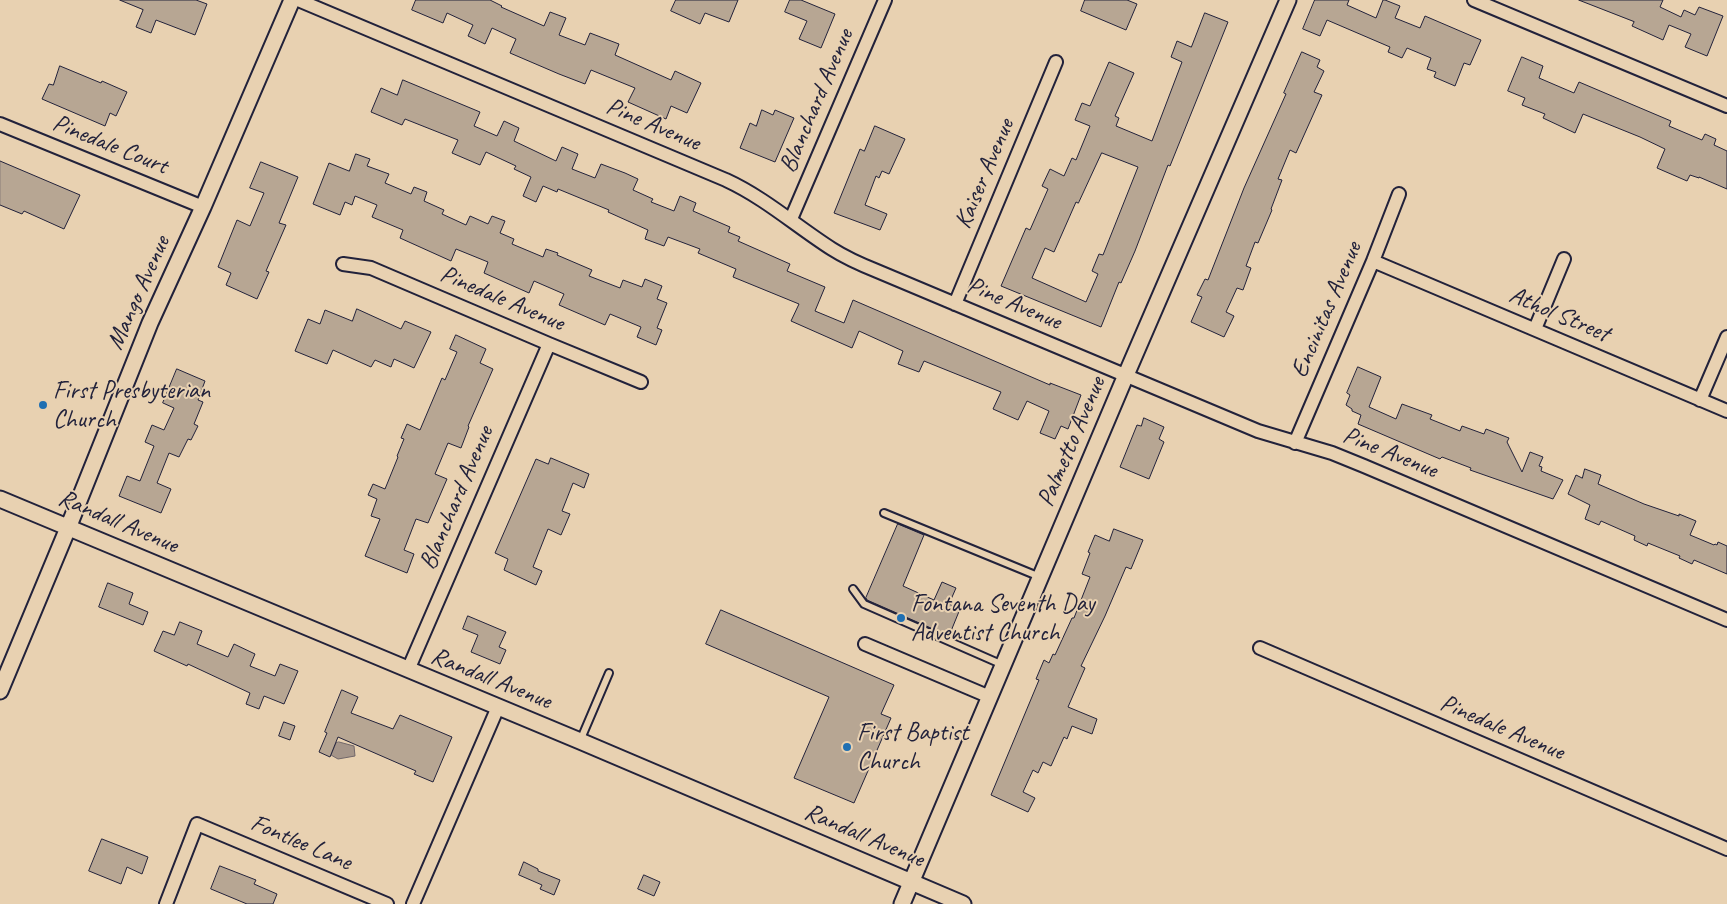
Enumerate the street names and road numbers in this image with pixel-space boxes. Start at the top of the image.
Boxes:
street label: Blanchard Avenue [773,25,861,177]
street label: Pine Avenue [601,92,705,158]
street label: Pinedale Court [48,108,172,182]
street label: Kaiser Avenue [948,115,1022,233]
street label: Mango Avenue [101,231,177,355]
street label: Encinitas Avenue [1285,238,1369,382]
street label: Pinedale Avenue [435,259,569,339]
street label: Pine Avenue [962,271,1066,337]
street label: Athol Street [1504,281,1614,349]
street label: Palmetto Avenue [1031,373,1113,511]
street label: Pine Avenue [1338,420,1442,486]
street label: Blanchard Avenue [413,422,501,574]
street label: Randall Avenue [54,483,182,561]
street label: Randall Avenue [426,641,556,717]
street label: Pinedale Avenue [1435,688,1569,768]
street label: Randall Avenue [800,797,928,875]
street label: Fontlee Lane [246,808,356,878]

